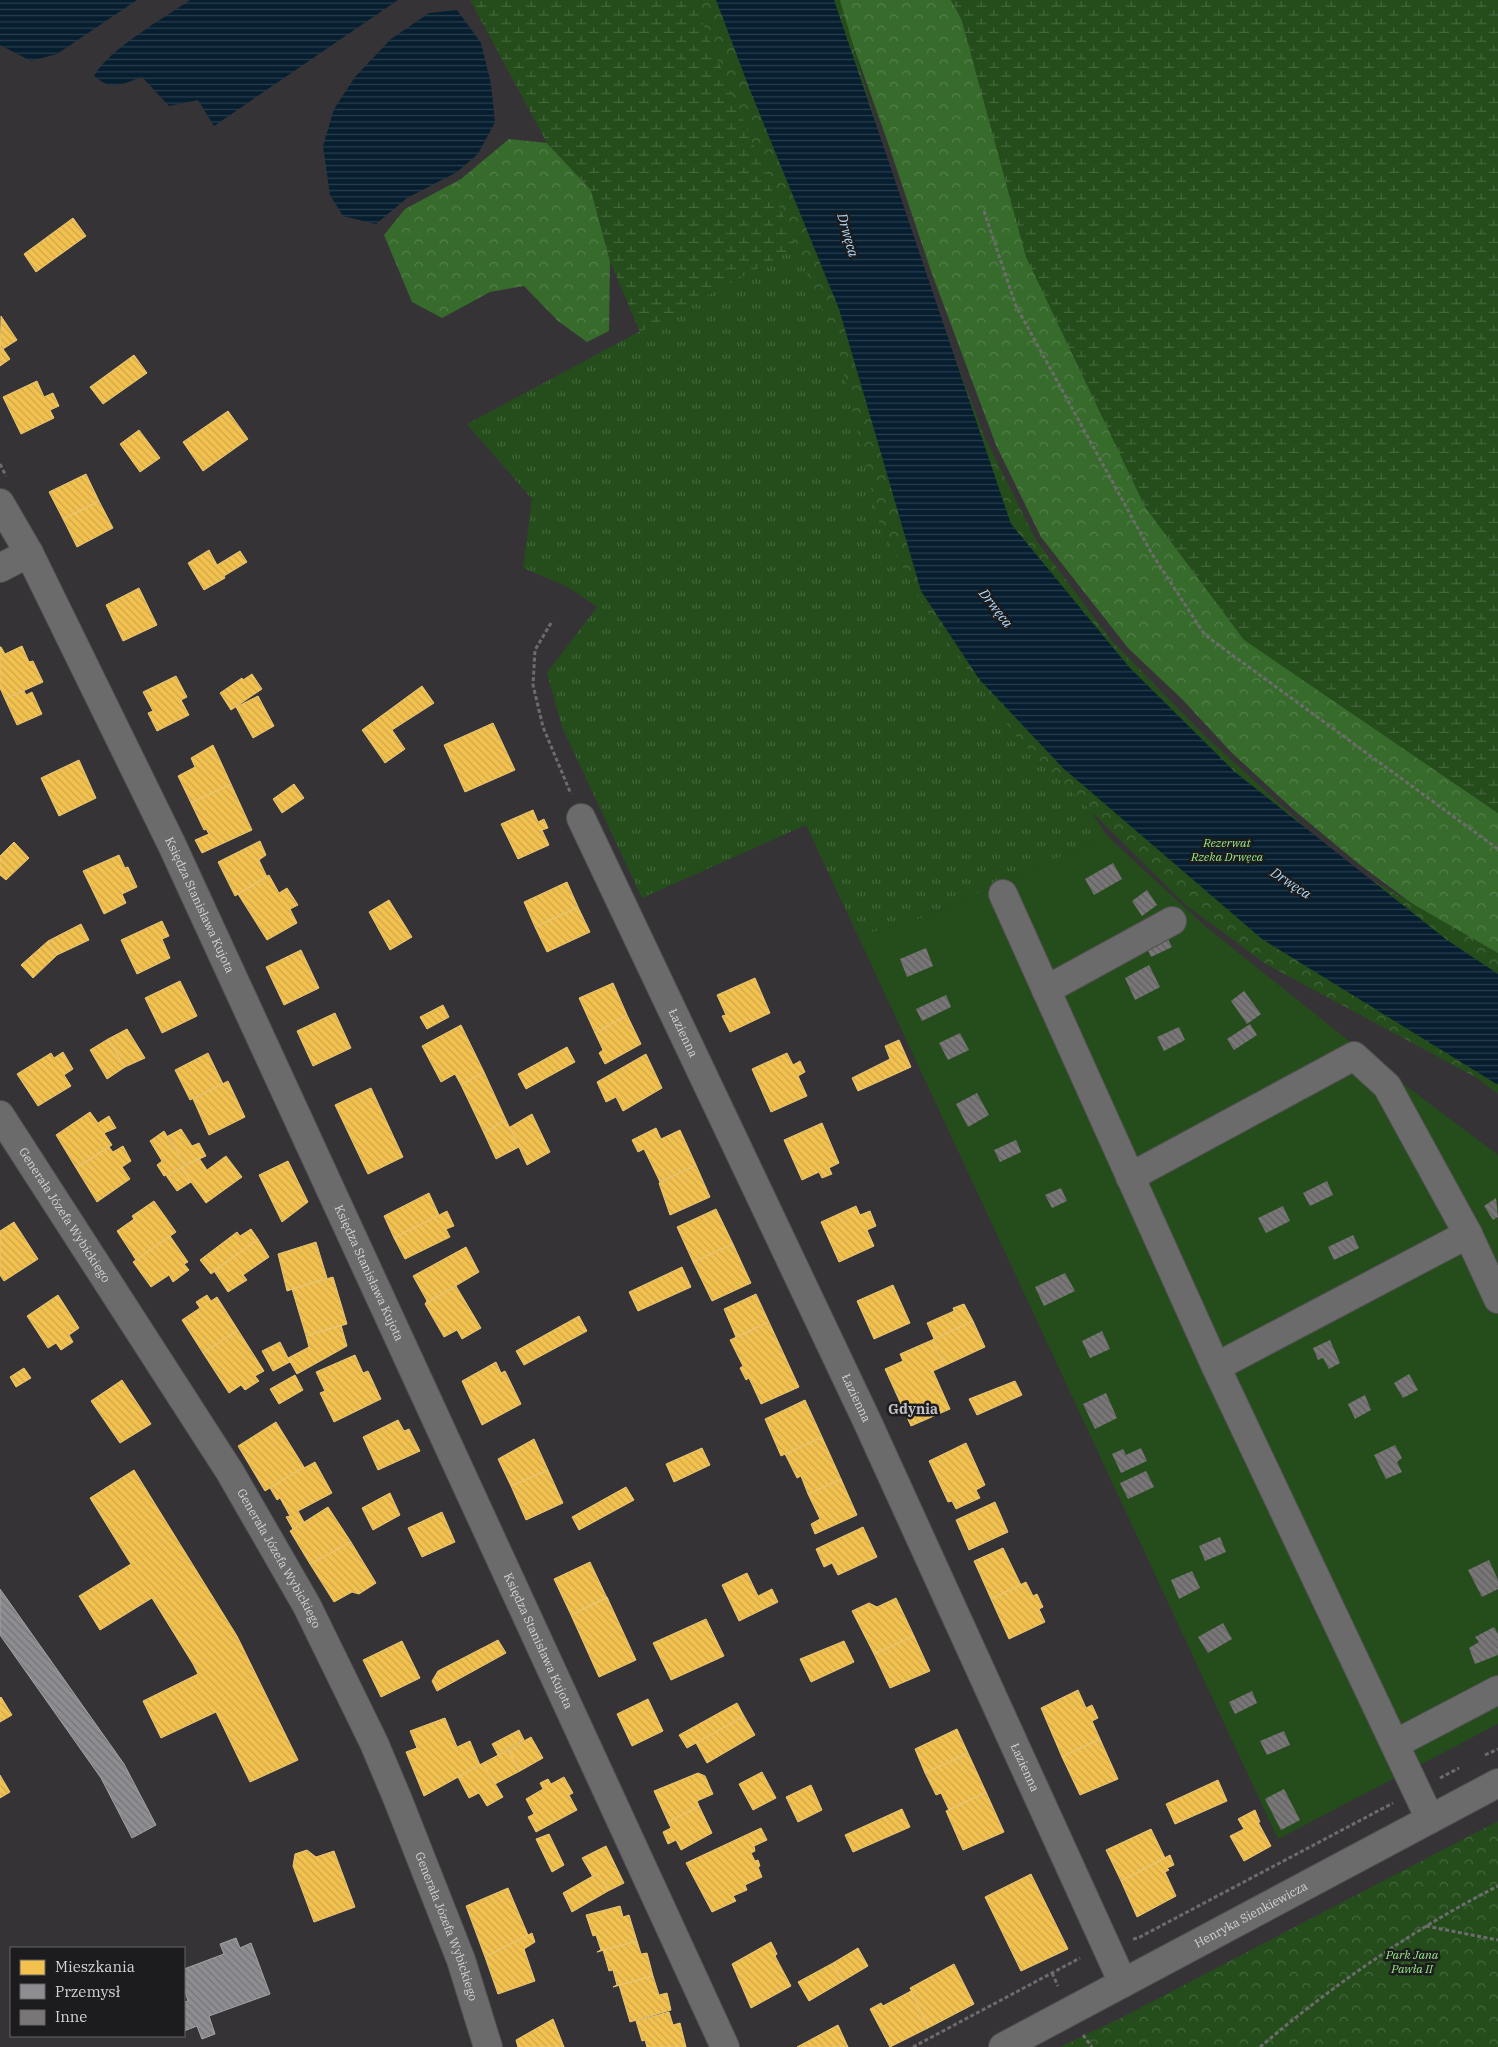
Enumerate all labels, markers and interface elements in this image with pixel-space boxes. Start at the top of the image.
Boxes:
water label: Drwęca [833,210,863,259]
water label: Drwęca [974,584,1017,631]
street label: Księdza Stanisława Kujota [162,834,238,976]
park label: Rezerwat Rzeka Drwęca [1190,835,1263,864]
water label: Drwęca [1266,863,1315,903]
street label: Łazienna [666,1006,702,1060]
street label: Generała Józefa Wybickiego [16,1144,114,1285]
street label: Księdza Stanisława Kujota [332,1202,407,1344]
street label: Łazienna [839,1371,875,1425]
district label: Gdynia [888,1400,938,1418]
street label: Generała Józefa Wybickiego [234,1486,325,1631]
street label: Księdza Stanisława Kujota [501,1570,577,1712]
street label: Łazienna [1008,1740,1043,1794]
street label: Generała Józefa Wybickiego [412,1850,481,2003]
street label: Henryka Sienkiewicza [1191,1878,1310,1951]
legend [10,1947,185,2037]
park label: Park Jana Pawła II [1385,1947,1439,1976]
text: Mieszkania [55,1957,135,1976]
text: Przemysł [55,1982,121,2001]
text: Inne [55,2007,87,2026]

